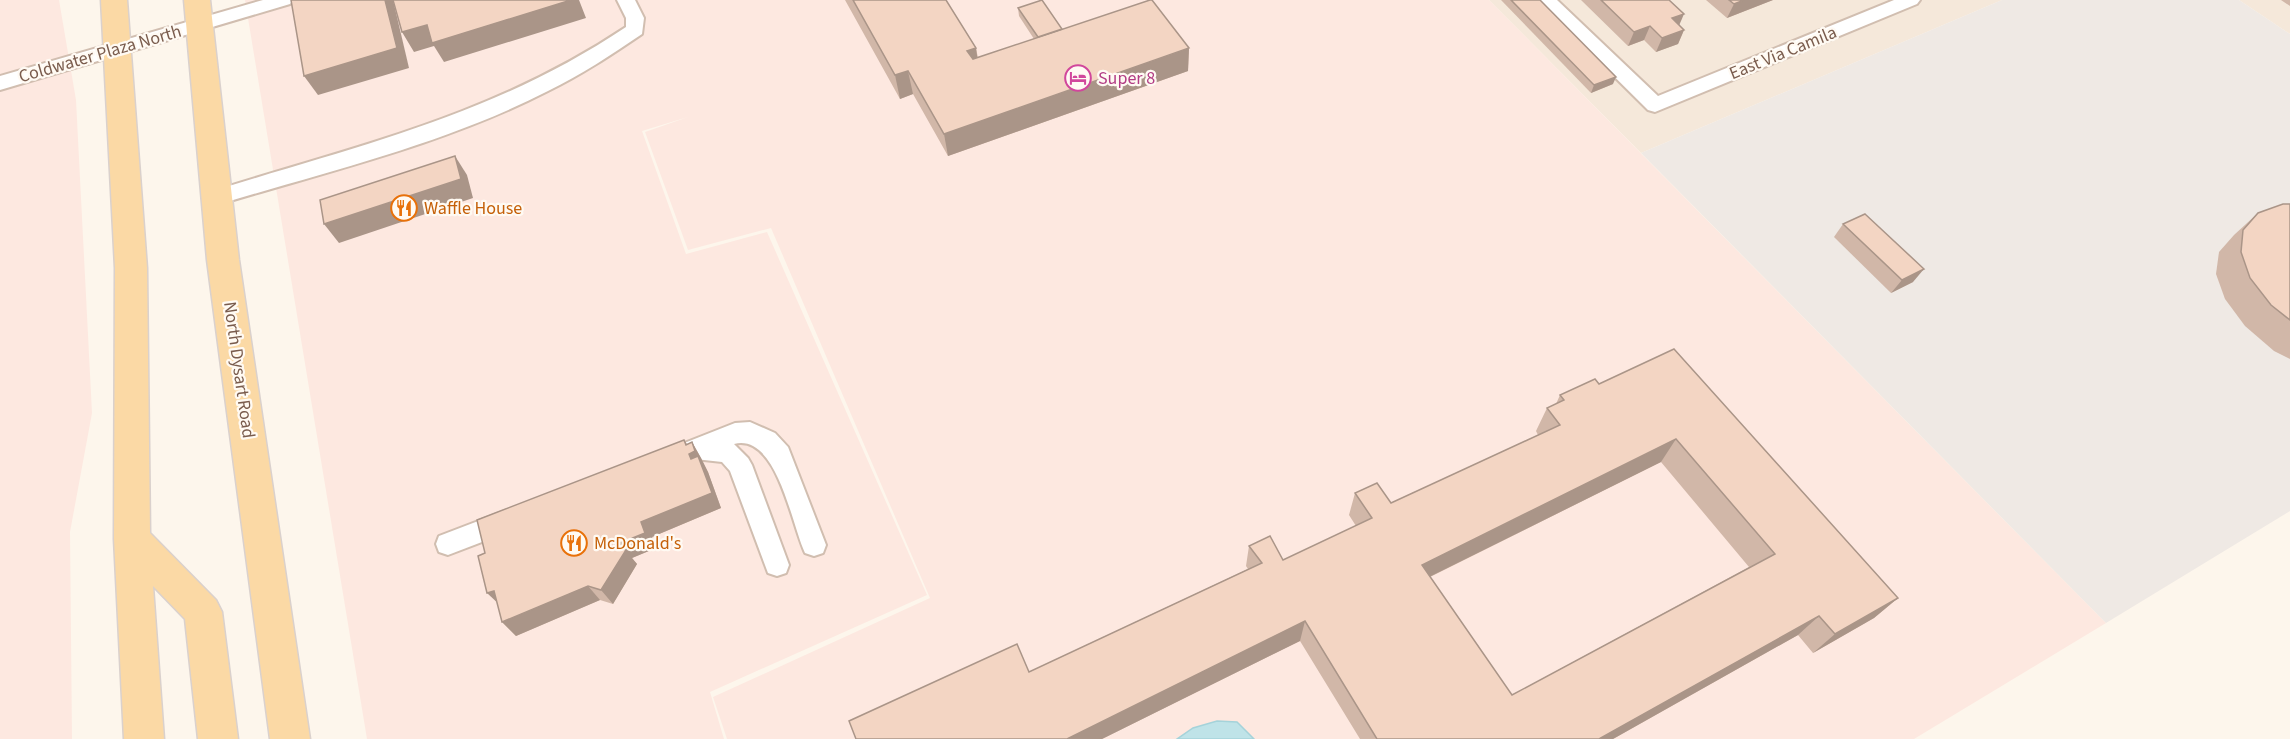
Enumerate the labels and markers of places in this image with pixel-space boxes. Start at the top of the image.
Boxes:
hotel icon: Super 8 [1063,63,1093,93]
place label: Super 8 [1098,66,1155,91]
restaurant icon: Waffle House [389,193,419,223]
place label: Waffle House [424,196,522,221]
restaurant icon: McDonald's [559,528,589,558]
place label: McDonald's [594,531,681,556]

